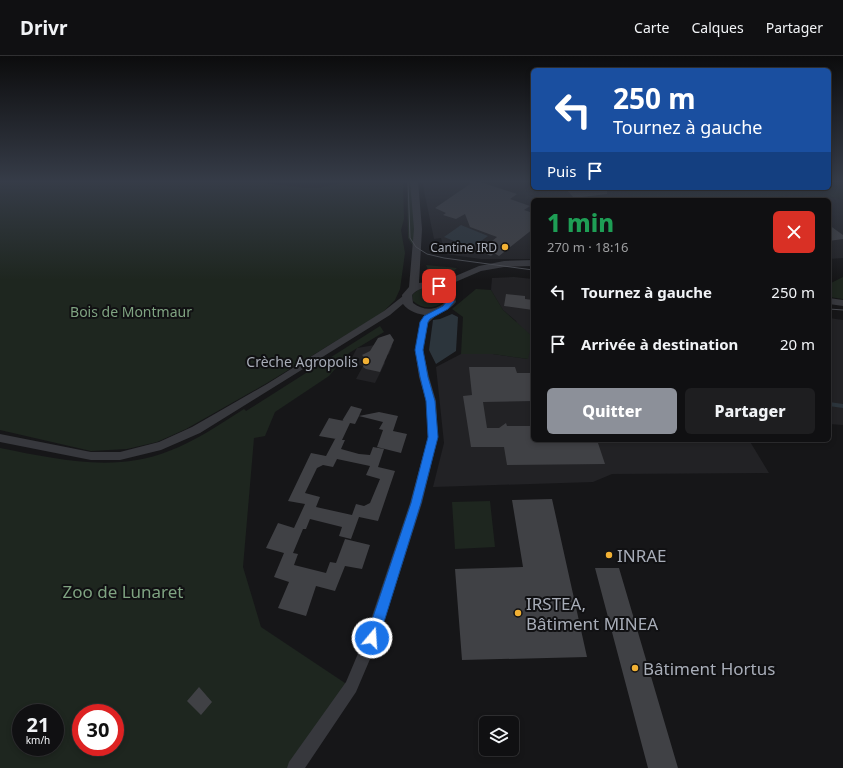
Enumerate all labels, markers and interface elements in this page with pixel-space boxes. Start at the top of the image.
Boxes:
text: Drivr [20,15,67,41]
text: Carte [634,18,670,37]
text: Calques [692,18,744,37]
text: Partager [766,18,823,37]
text: 250 m [613,79,696,117]
icon: left [547,84,599,136]
text: Tournez à gauche [613,115,762,139]
icon: arrive [584,160,606,182]
text: Puis [547,161,576,181]
text: 1 min [547,206,614,239]
button: close [773,211,815,253]
text: 270 m · 18:16 [547,238,628,256]
place label: Cantine IRD [430,239,497,256]
marker: Cantine IRD [500,242,510,252]
pin [422,269,456,303]
icon: arrive [428,275,450,297]
icon: left [547,281,569,303]
text: Tournez à gauche [581,282,712,302]
text: 250 m [771,282,815,302]
park label: Bois de Montmaur [70,302,192,321]
icon: arrive [547,333,569,355]
text: Arrivée à destination [581,334,738,354]
text: 20 m [780,334,815,354]
place label: Crèche Agropolis [246,352,358,371]
marker: Crèche Agropolis [361,356,371,366]
button: Quitter [547,388,677,434]
button: Partager [685,388,815,434]
place label: INRAE [617,544,667,567]
marker: INRAE [604,550,614,560]
park label: Zoo de Lunaret [62,580,184,603]
place label: IRSTEA, Bâtiment MINEA [526,592,658,635]
marker: IRSTEA, Bâtiment MINEA [513,608,523,618]
position arrow [351,617,393,659]
place label: Bâtiment Hortus [643,657,775,680]
marker: Bâtiment Hortus [630,663,640,673]
speed limit sign: 30 [72,704,124,756]
text: 21 [27,711,49,738]
map controls [479,716,519,756]
button: layers [479,716,519,756]
text: km/h [26,733,50,747]

